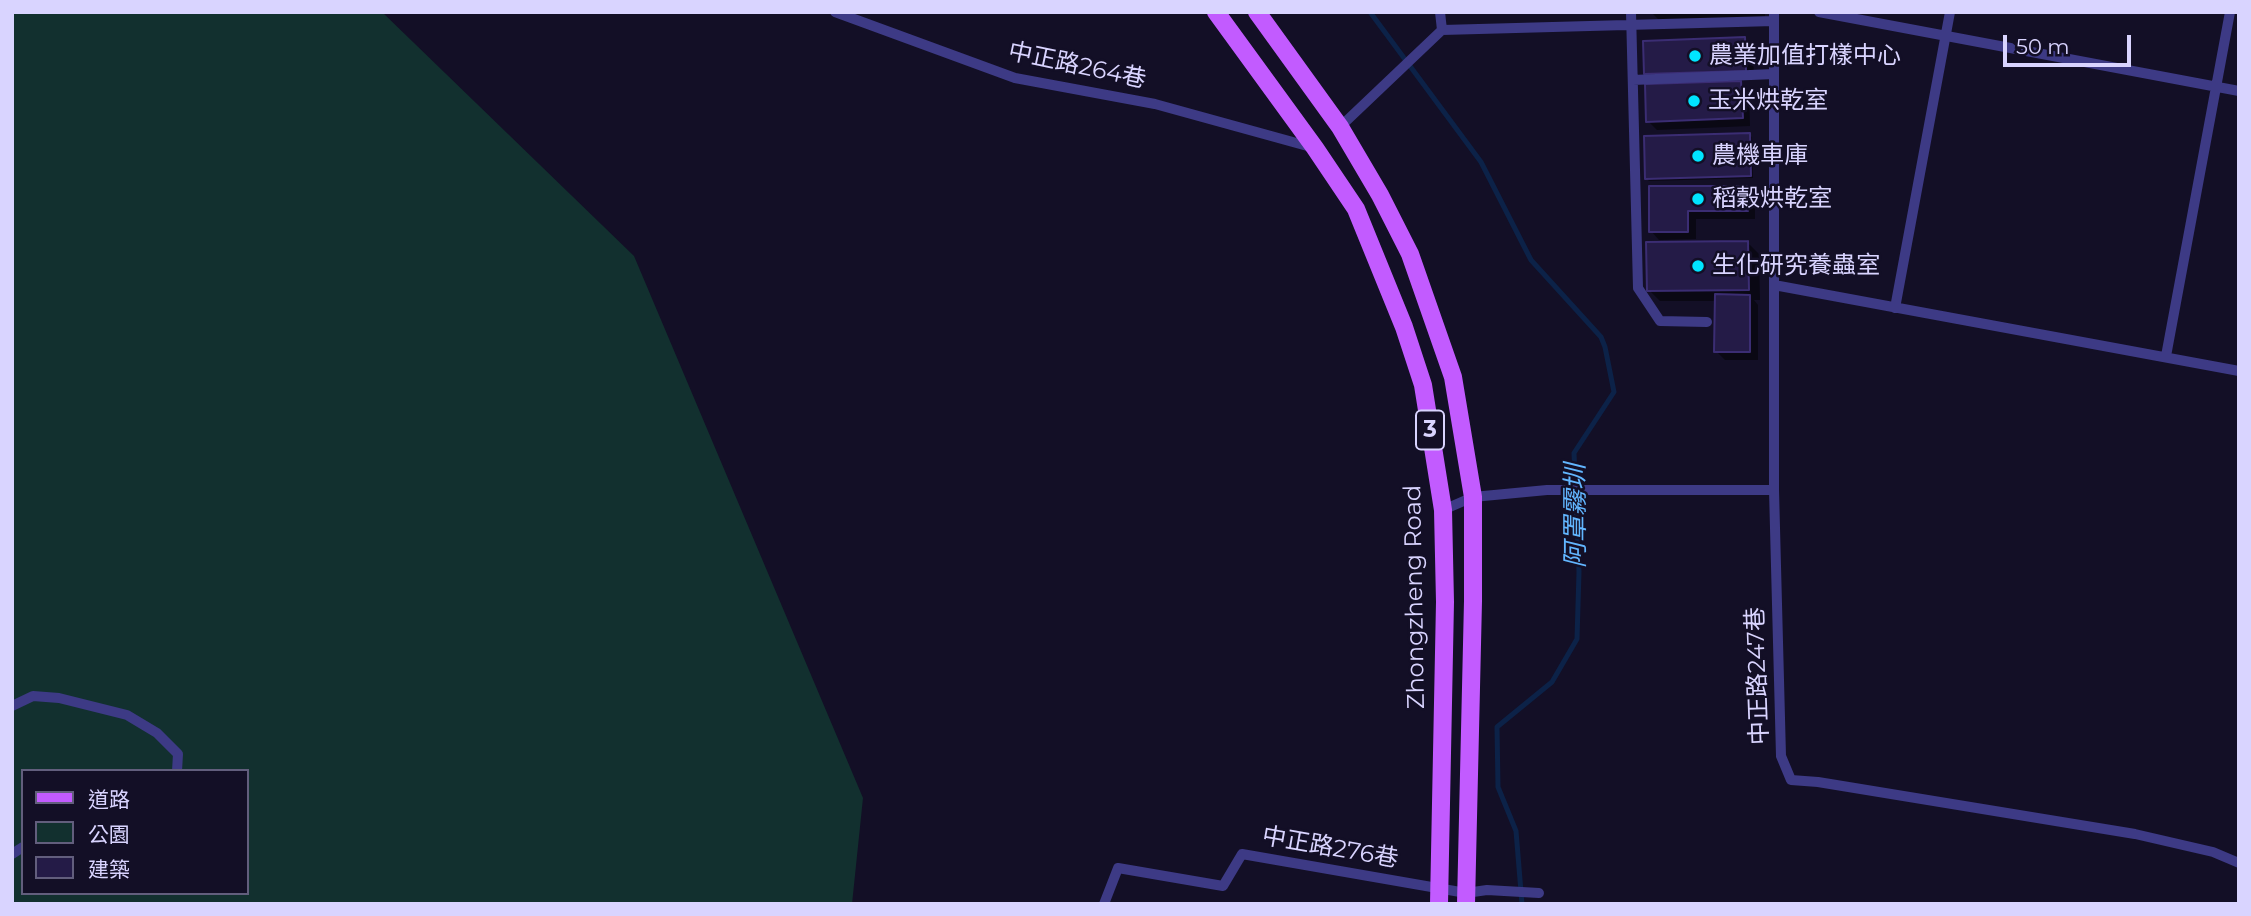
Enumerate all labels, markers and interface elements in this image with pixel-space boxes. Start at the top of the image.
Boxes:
scale bar [2006,21,2134,65]
text: 50 m [2016,34,2070,59]
street label: 中正路264巷 [1006,37,1148,95]
place label: 農業加值打樣中心 [1709,42,1901,70]
marker: 農業加值打樣中心 [1687,48,1703,64]
place label: 玉米烘乾室 [1708,87,1828,115]
marker: 玉米烘乾室 [1686,93,1702,109]
place label: 農機車庫 [1712,142,1808,170]
marker: 農機車庫 [1690,148,1706,164]
place label: 稻穀烘乾室 [1712,185,1832,213]
marker: 稻穀烘乾室 [1690,191,1706,207]
place label: 生化研究養蟲室 [1712,252,1880,280]
marker: 生化研究養蟲室 [1690,258,1706,274]
road number: 3 [1416,410,1444,450]
water label: 阿罩霧圳 [1560,464,1592,568]
street label: Zhongzheng Road [1399,485,1431,709]
street label: 中正路247巷 [1741,607,1775,745]
legend [21,769,248,895]
text: 道路 [88,787,130,812]
text: 公園 [88,822,130,847]
street label: 中正路276巷 [1260,822,1400,874]
text: 建築 [88,857,130,882]

